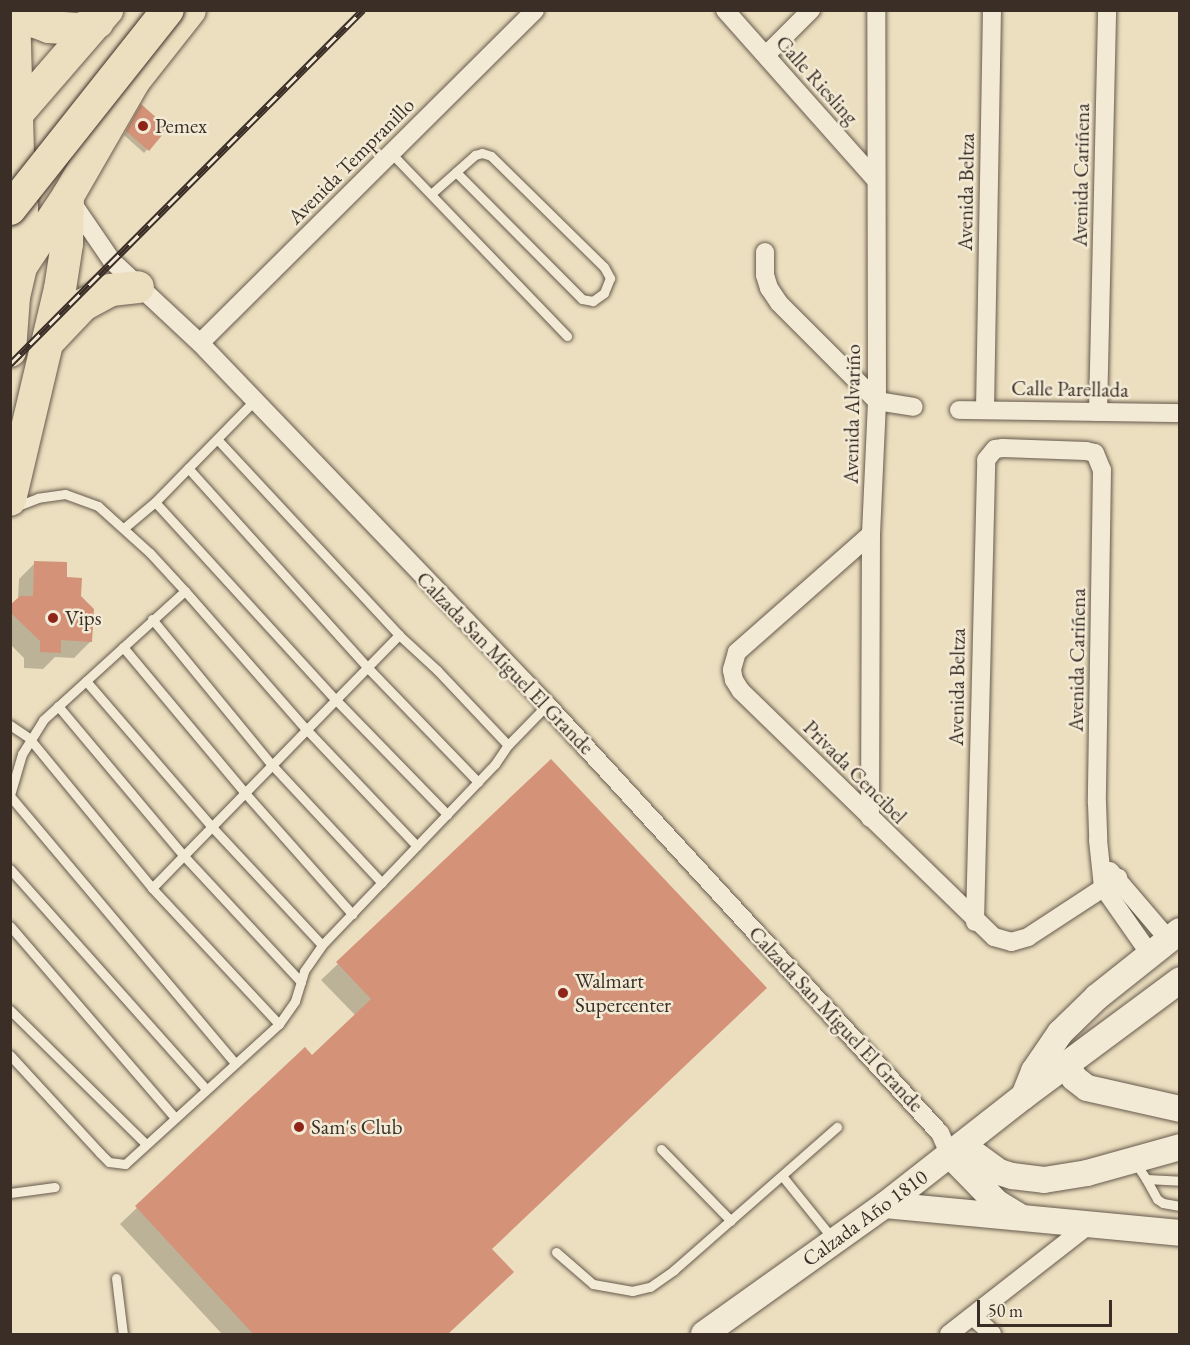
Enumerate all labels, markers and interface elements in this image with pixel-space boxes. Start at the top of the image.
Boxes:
street label: Calle Riesling [770,30,864,130]
street label: Avenida Tempranillo [282,92,420,230]
street label: Avenida Cariñena [1067,103,1095,247]
place label: Pemex [155,113,207,139]
marker: Pemex [136,119,150,133]
street label: Avenida Beltza [952,133,980,251]
street label: Avenida Alvariño [838,344,866,484]
street label: Calle Parellada [1011,375,1129,403]
street label: Calzada San Miguel El Grande [411,566,599,760]
street label: Avenida Cariñena [1063,588,1091,732]
place label: Vips [65,605,102,631]
marker: Vips [46,611,60,625]
street label: Avenida Beltza [943,628,971,746]
street label: Privada Cencibel [798,715,912,829]
street label: Calzada San Miguel El Grande [743,921,929,1117]
place label: Walmart Supercenter [575,968,671,1018]
marker: Walmart Supercenter [556,986,570,1000]
place label: Sam's Club [311,1114,402,1140]
marker: Sam's Club [292,1120,306,1134]
street label: Calzada Año 1810 [798,1164,932,1272]
scale bar [980,1288,1115,1326]
text: 50 m [988,1299,1023,1322]

